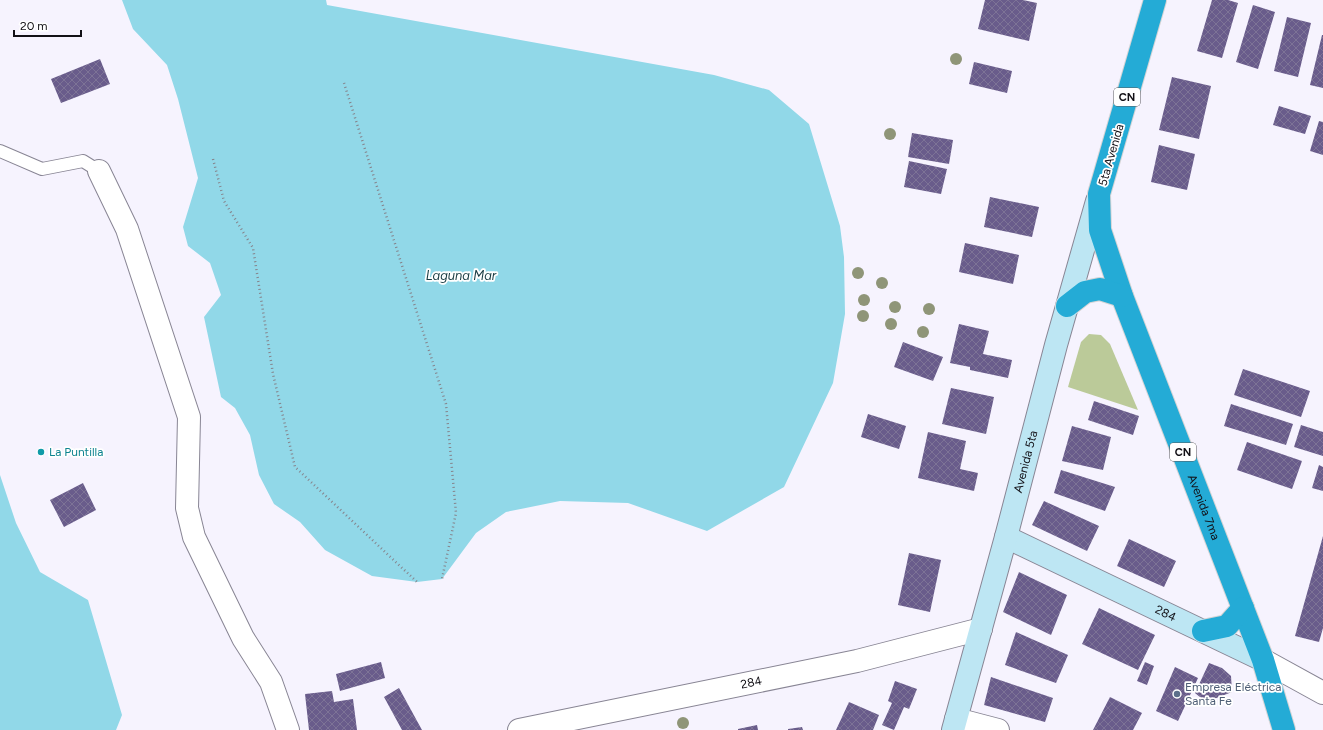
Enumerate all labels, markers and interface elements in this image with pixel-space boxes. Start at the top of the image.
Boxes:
scale bar [14,12,81,38]
text: 20 m [20,19,48,33]
road number: CN [1114,88,1140,106]
street label: 5ta Avenida [1095,122,1127,188]
water label: Laguna Mar [426,268,497,283]
street label: Avenida 5ta [1011,429,1040,494]
road number: CN [1170,443,1196,461]
place label: La Puntilla [49,445,103,459]
marker: La Puntilla [36,447,46,457]
street label: Avenida 7ma [1185,472,1223,542]
street label: 284 [1153,602,1179,625]
street label: 284 [739,673,764,692]
place label: Empresa Eléctrica Santa Fe [1185,680,1281,708]
marker: Empresa Eléctrica Santa Fe [1172,689,1182,699]

